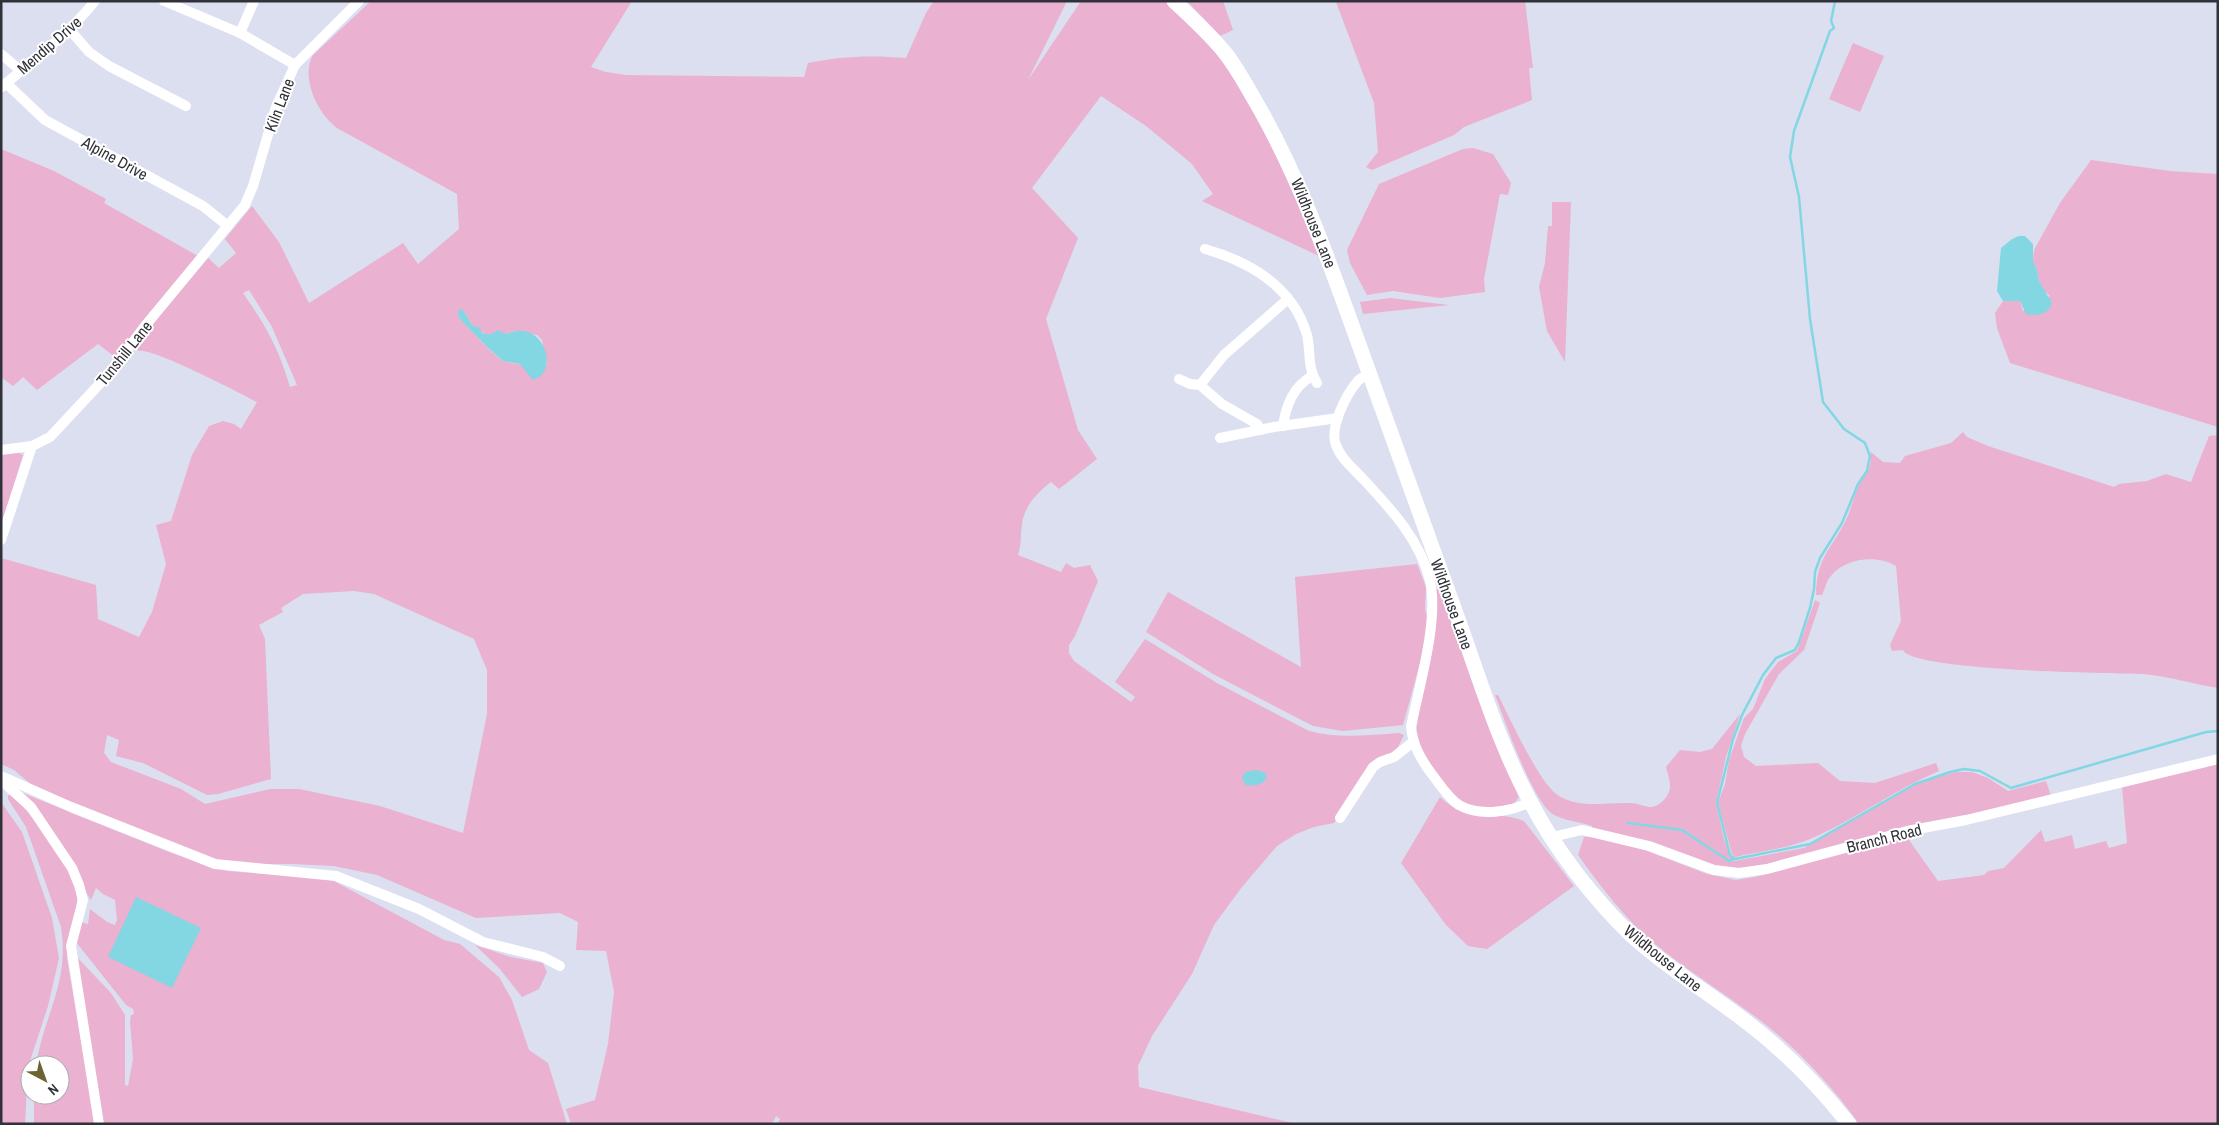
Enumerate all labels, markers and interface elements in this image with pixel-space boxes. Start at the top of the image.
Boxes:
street label: Mendip Drive [12,11,86,79]
street label: Kiln Lane [259,75,299,135]
street label: Alpine Drive [77,130,152,185]
street label: Wildhouse Lane [1286,175,1342,271]
street label: Tunshill Lane [91,316,157,390]
street label: Wildhouse Lane [1425,556,1479,652]
street label: Branch Road [1844,818,1924,858]
street label: Wildhouse Lane [1619,920,1707,996]
north arrow [20,1055,70,1105]
text: N [44,1080,63,1099]

